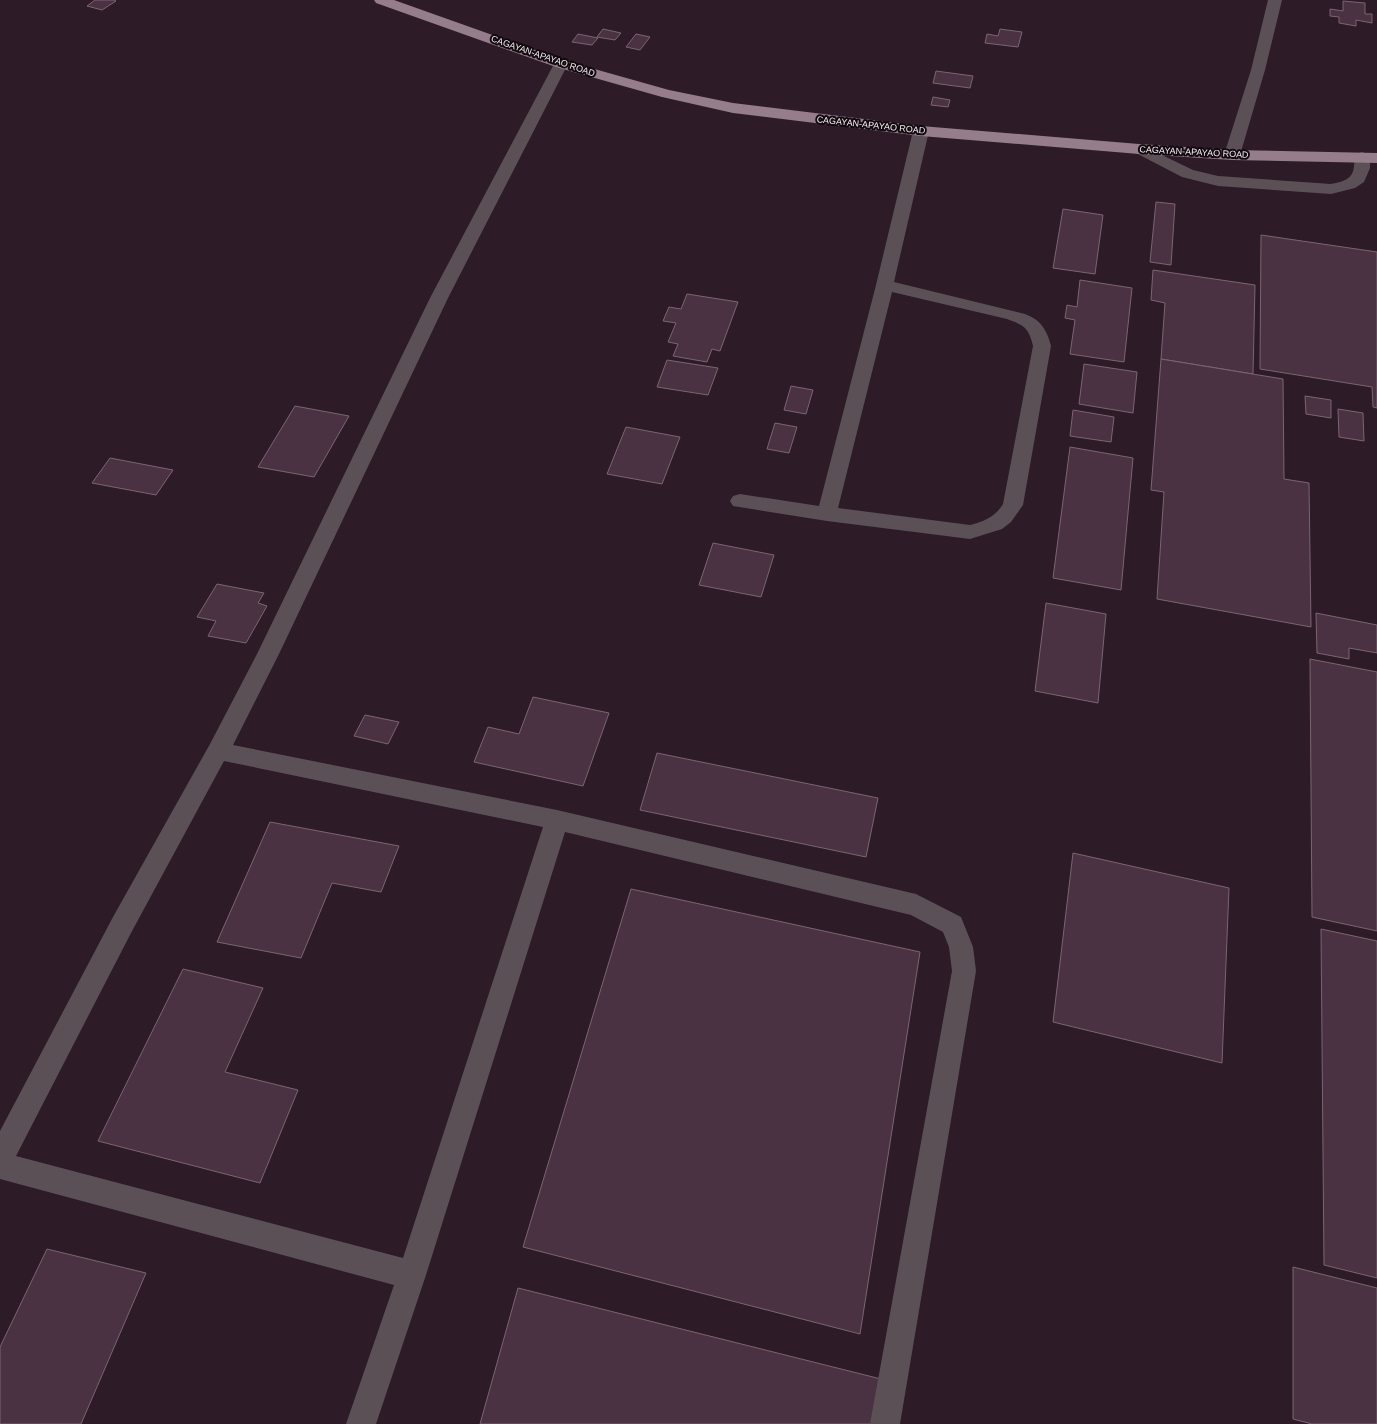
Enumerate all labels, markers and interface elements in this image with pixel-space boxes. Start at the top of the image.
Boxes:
street label: CAGAYAN-APAYAO ROAD [490,33,597,79]
street label: CAGAYAN-APAYAO ROAD [816,114,926,136]
street label: CAGAYAN-APAYAO ROAD [1139,144,1249,160]

